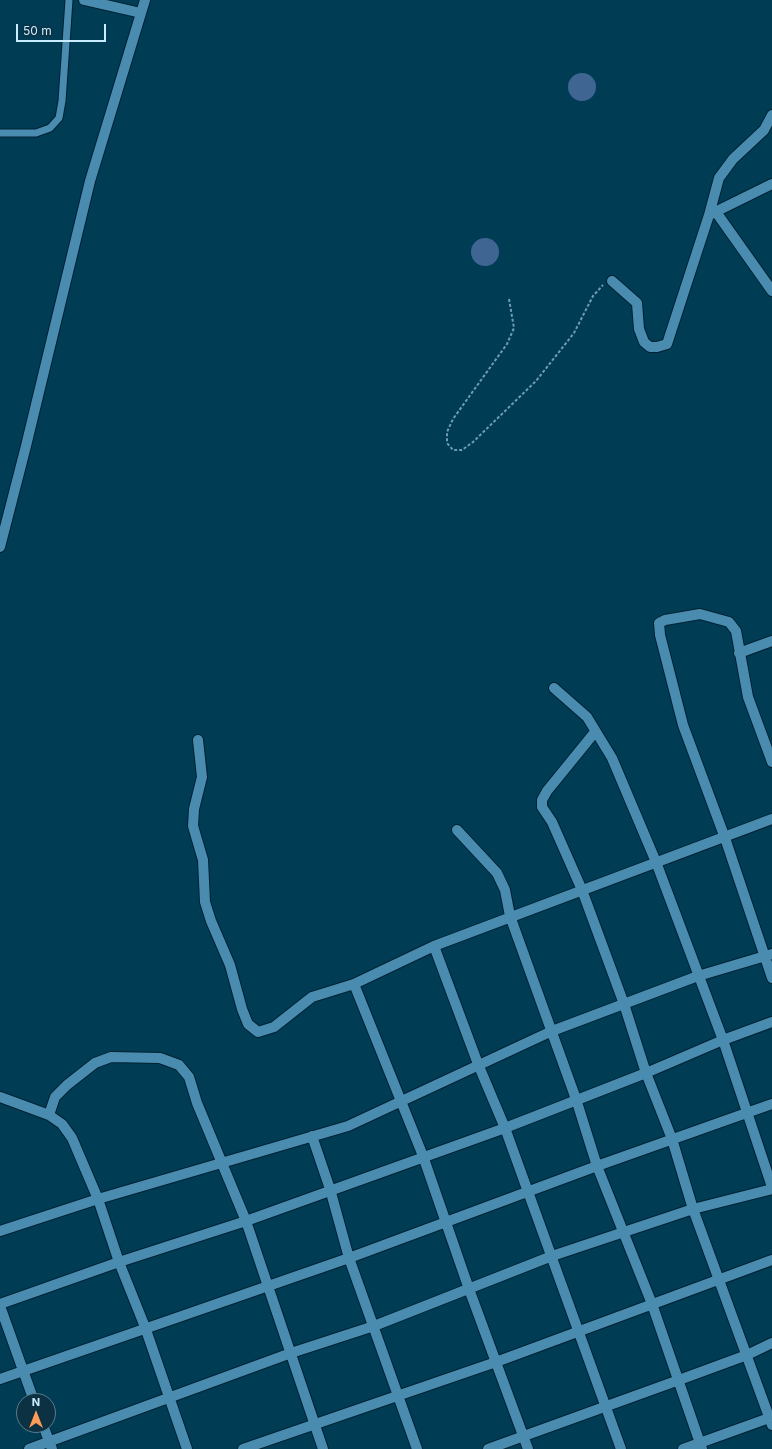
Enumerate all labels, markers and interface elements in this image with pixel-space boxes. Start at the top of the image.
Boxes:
scale bar [18,16,108,42]
text: 50 m [23,23,52,38]
north arrow [16,1393,56,1433]
text: N [32,1395,40,1409]

